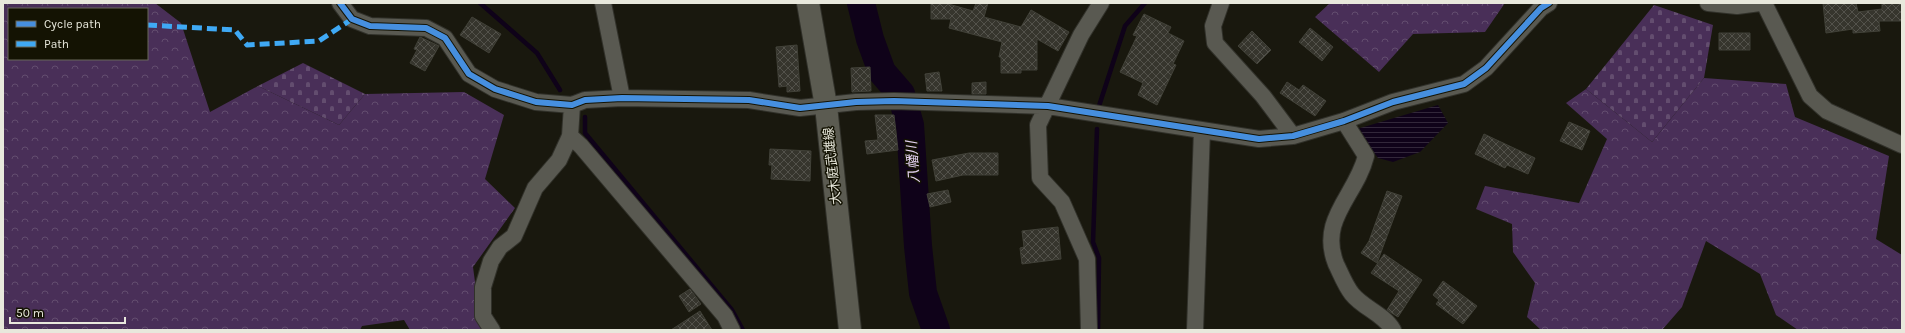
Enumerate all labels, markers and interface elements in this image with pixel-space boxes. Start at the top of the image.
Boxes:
legend [8,8,148,60]
text: Cycle path [44,17,101,31]
text: Path [44,37,69,51]
street label: 大木庭武雄線 [820,126,844,206]
water label: 八幡川 [903,138,923,184]
scale bar [10,299,125,325]
text: 50 m [16,306,44,320]

